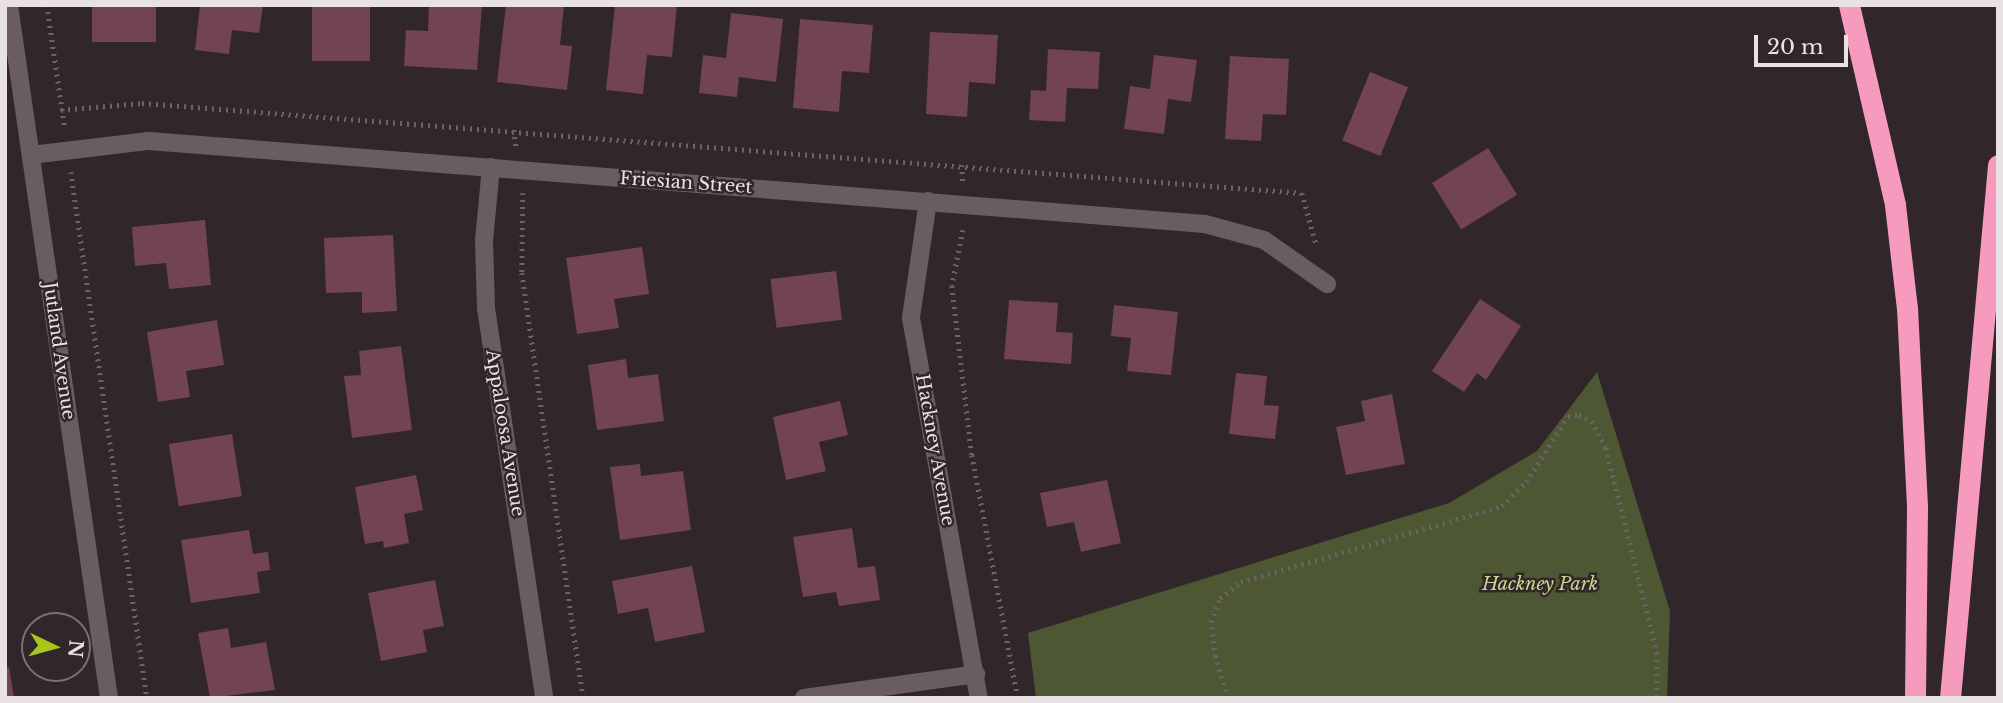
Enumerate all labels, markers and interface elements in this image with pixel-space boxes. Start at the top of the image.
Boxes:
scale bar [1758,21,1853,65]
text: 20 m [1767,34,1824,60]
street label: Friesian Street [619,168,753,198]
street label: Jutland Avenue [39,280,79,422]
street label: Appaloosa Avenue [481,348,529,518]
street label: Hackney Avenue [911,372,959,528]
park label: Hackney Park [1482,573,1598,595]
north arrow [21,612,91,682]
text: N [63,639,88,659]

